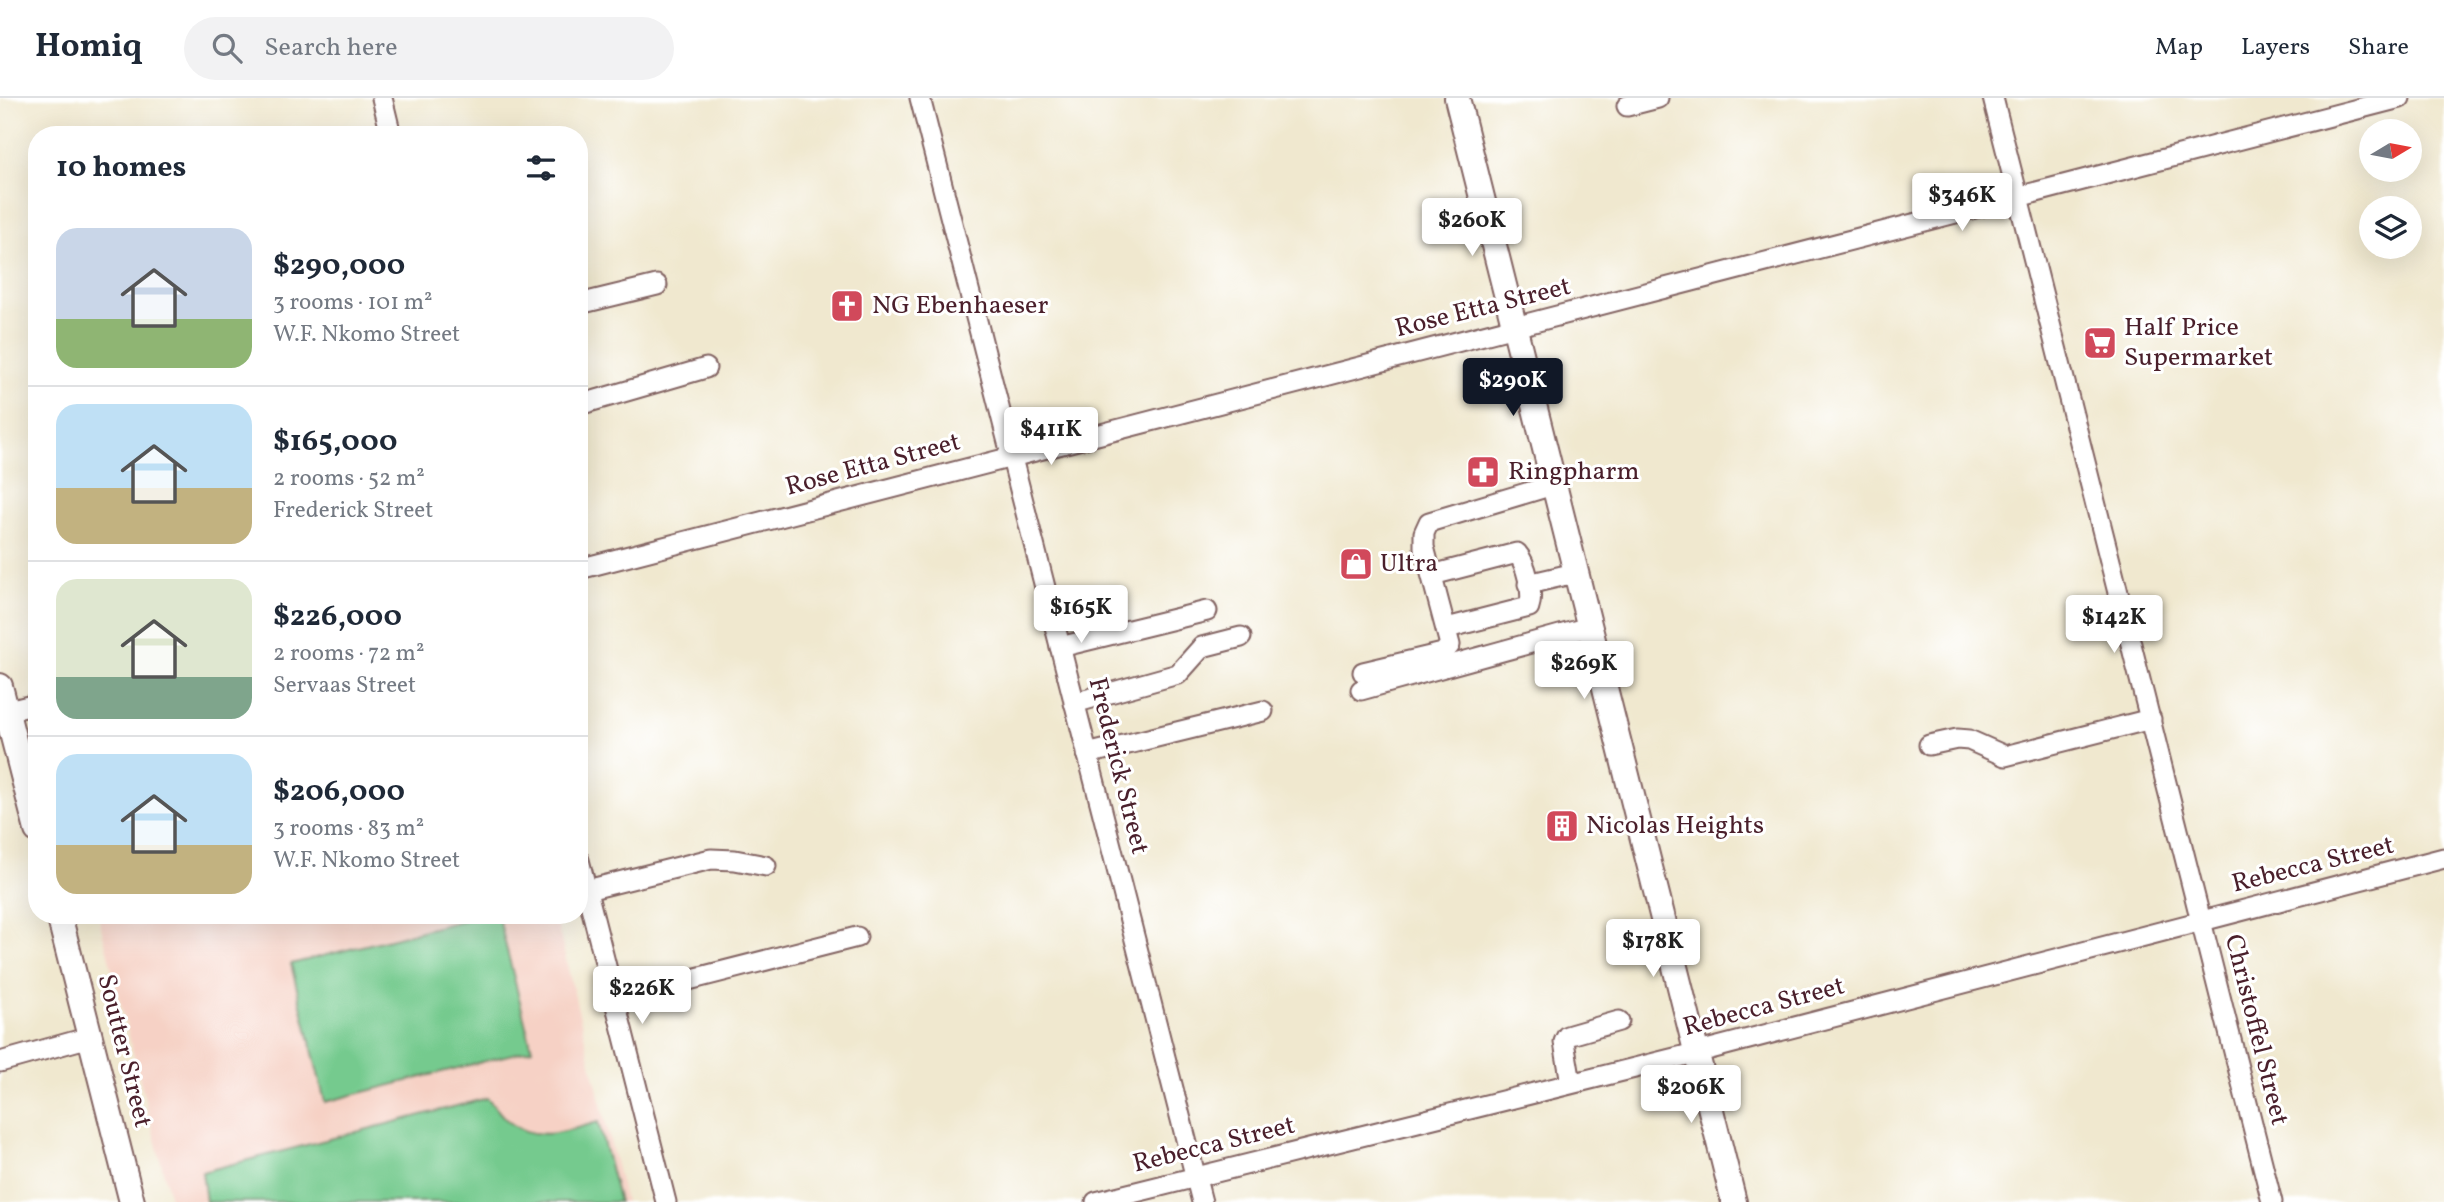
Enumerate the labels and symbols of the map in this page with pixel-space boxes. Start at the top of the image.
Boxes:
north arrow [2359,119,2422,182]
pin: $346K [1913,174,2011,233]
pin: $260K [1423,198,1521,258]
street label: Rose Etta Street [1391,269,1575,347]
church icon: NG Ebenhaeser [828,287,866,325]
place label: NG Ebenhaeser [872,288,1048,324]
place label: Half Price Supermarket [2124,310,2273,376]
supermarket icon: Half Price Supermarket [2081,324,2119,362]
pin: $290K [1464,358,1562,418]
pin: $411K [1002,408,1100,467]
street label: Rose Etta Street [782,424,964,506]
pharmacy icon: Ringpharm [1464,453,1502,491]
place label: Ringpharm [1508,454,1639,490]
shop icon: Ultra [1337,545,1375,583]
place label: Ultra [1380,546,1438,582]
pin: $165K [1032,586,1130,645]
pin: $142K [2065,596,2163,655]
pin: $269K [1535,642,1633,701]
street label: Frederick Street [1079,674,1157,858]
building icon: Nicolas Heights [1543,807,1581,845]
place label: Nicolas Heights [1586,808,1764,844]
street label: Rebecca Street [2228,827,2398,903]
pin: $178K [1604,920,1702,979]
street label: Christoffel Street [2215,931,2297,1129]
pin: $226K [593,967,691,1026]
street label: Rebecca Street [1679,968,1849,1046]
street label: Soutter Street [88,970,160,1132]
pin: $206K [1642,1066,1740,1125]
street label: Rebecca Street [1129,1107,1299,1183]

